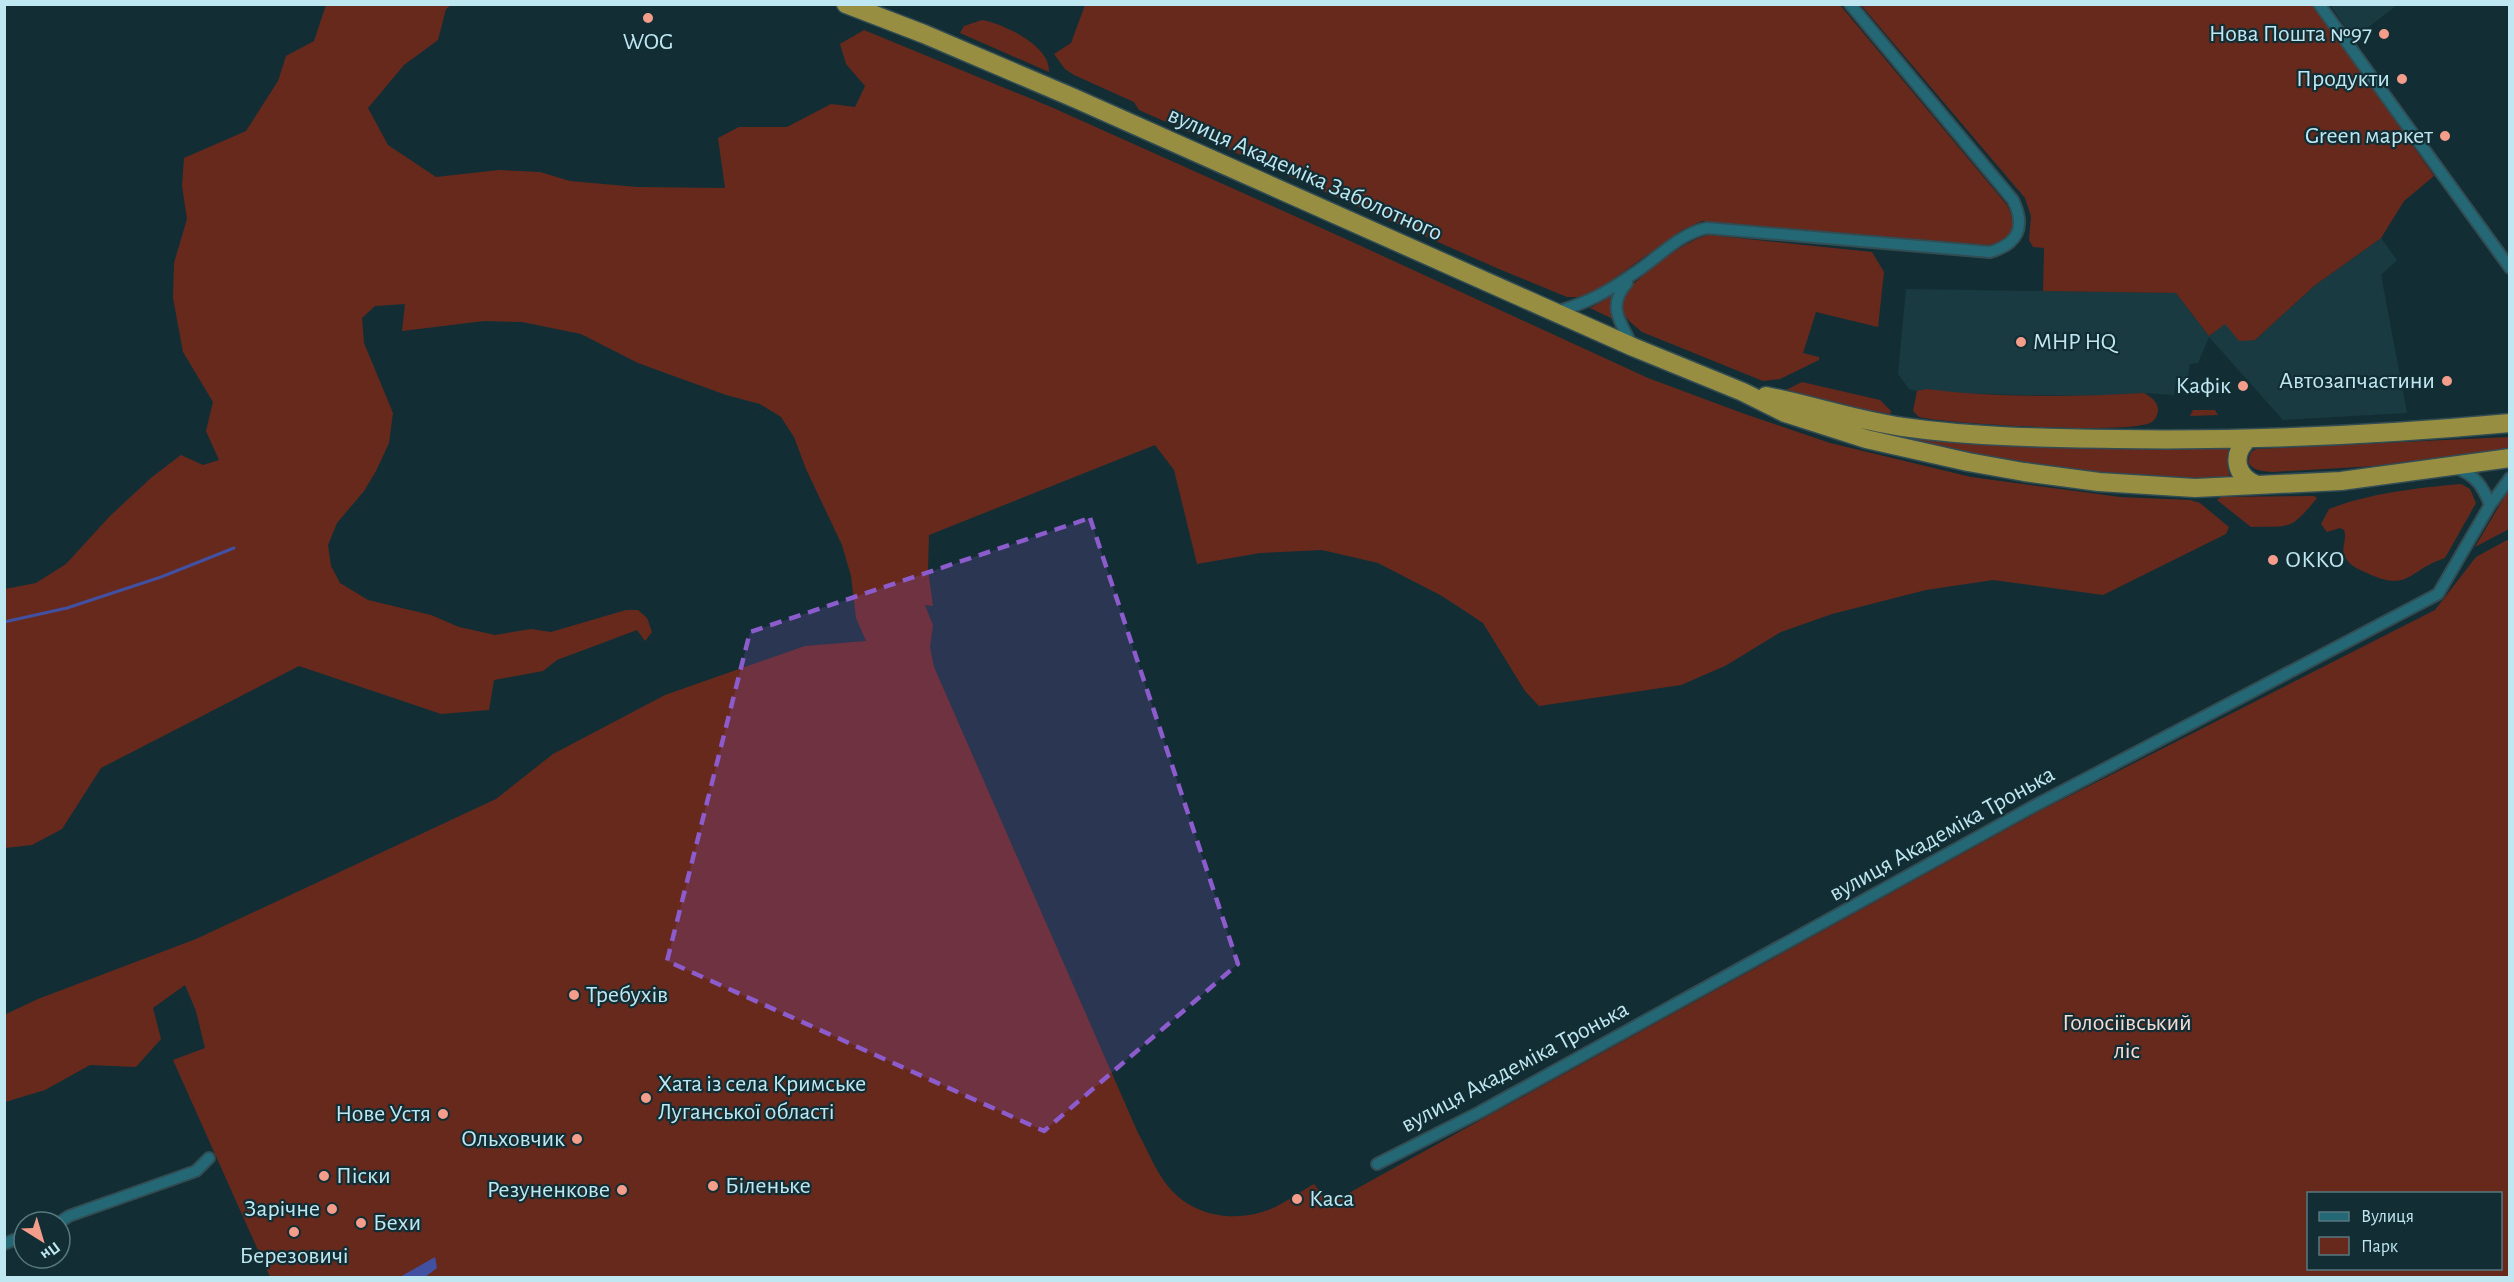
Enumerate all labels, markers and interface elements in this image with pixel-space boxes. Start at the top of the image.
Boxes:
marker: WOG [641,11,655,25]
place label: Нова Пошта №97 [2209,22,2372,46]
marker: Нова Пошта №97 [2377,27,2391,41]
place label: WOG [623,30,673,54]
place label: Продукти [2296,67,2390,91]
marker: Продукти [2395,72,2409,86]
street label: вулиця Академіка Заболотного [1164,103,1446,245]
place label: Green маркет [2305,124,2433,148]
marker: Green маркет [2438,129,2452,143]
place label: MHP HQ [2033,330,2119,354]
marker: MHP HQ [2014,335,2028,349]
place label: Автозапчастини [2279,369,2435,393]
place label: Кафік [2175,374,2231,398]
marker: Автозапчастини [2440,374,2454,388]
marker: Кафік [2236,379,2250,393]
place label: ОККО [2285,548,2345,572]
marker: ОККО [2266,553,2280,567]
street label: вулиця Академіка Тронька [1825,762,2059,906]
place label: Требухів [586,983,668,1007]
marker: Требухів [567,988,581,1002]
street label: вулиця Академіка Тронька [1397,997,1633,1137]
park label: Голосіївський ліс [2062,1011,2192,1063]
place label: Хата iз села Кримське Луганської області [658,1072,866,1124]
marker: Хата iз села Кримське Луганської області [639,1091,653,1105]
place label: Нове Устя [335,1102,431,1126]
marker: Нове Устя [436,1107,450,1121]
place label: Ольховчик [461,1127,565,1151]
marker: Ольховчик [570,1132,584,1146]
place label: Піски [336,1164,391,1188]
marker: Піски [317,1169,331,1183]
place label: Біленьке [725,1174,811,1198]
place label: Резуненкове [487,1178,610,1202]
marker: Біленьке [706,1179,720,1193]
marker: Резуненкове [615,1183,629,1197]
place label: Каса [1309,1187,1354,1211]
marker: Каса [1290,1192,1304,1206]
legend [2307,1192,2502,1270]
place label: Зарічне [244,1197,320,1221]
marker: Зарічне [325,1202,339,1216]
text: Вулиця [2361,1208,2414,1226]
north arrow [12,1210,72,1270]
place label: Бехи [373,1211,421,1235]
marker: Бехи [354,1216,368,1230]
marker: Березовичі [287,1225,301,1239]
text: Парк [2361,1238,2399,1256]
text: Пн [38,1239,63,1263]
place label: Березовичі [239,1244,349,1268]

